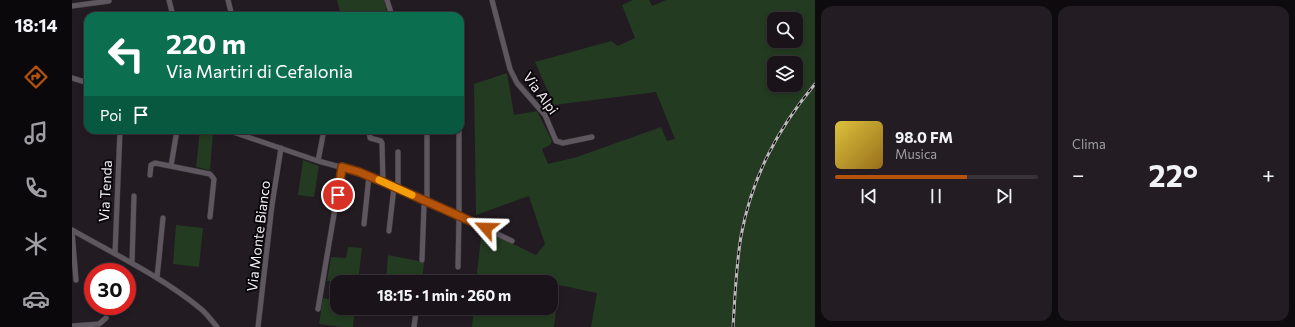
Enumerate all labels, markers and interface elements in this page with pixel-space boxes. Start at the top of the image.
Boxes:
map controls [767,12,803,92]
button: search [767,12,803,48]
text: 18:14 [14,14,58,36]
text: 220 m [166,26,246,60]
icon: left [100,28,152,80]
button: layers [767,56,803,92]
text: Via Martiri di Cefalonia [166,60,353,82]
icon: directions [22,63,50,91]
street label: Via Alpi [520,68,562,118]
icon: arrive [130,104,152,126]
text: Poi [100,106,122,124]
icon: music [22,119,50,147]
text: 98.0 FM [895,128,953,146]
text: Clima [1072,136,1106,152]
text: Musica [895,146,937,162]
text: 22° [1149,156,1198,193]
street label: Via Tenda [95,160,115,222]
text: − [1072,161,1085,188]
text: + [1262,161,1275,188]
icon: phone [22,174,50,202]
pin [321,178,355,212]
street label: Via Monte Bianco [243,179,273,293]
icon: arrive [327,184,349,206]
icon: previous [858,185,880,207]
icon: pause [925,185,947,207]
icon: next [993,185,1015,207]
position arrow [465,207,507,249]
icon: climate [22,230,50,258]
speed limit sign: 30 [84,263,136,315]
icon: car [22,285,50,313]
text: 18:15 · 1 min · 260 m [377,286,511,304]

